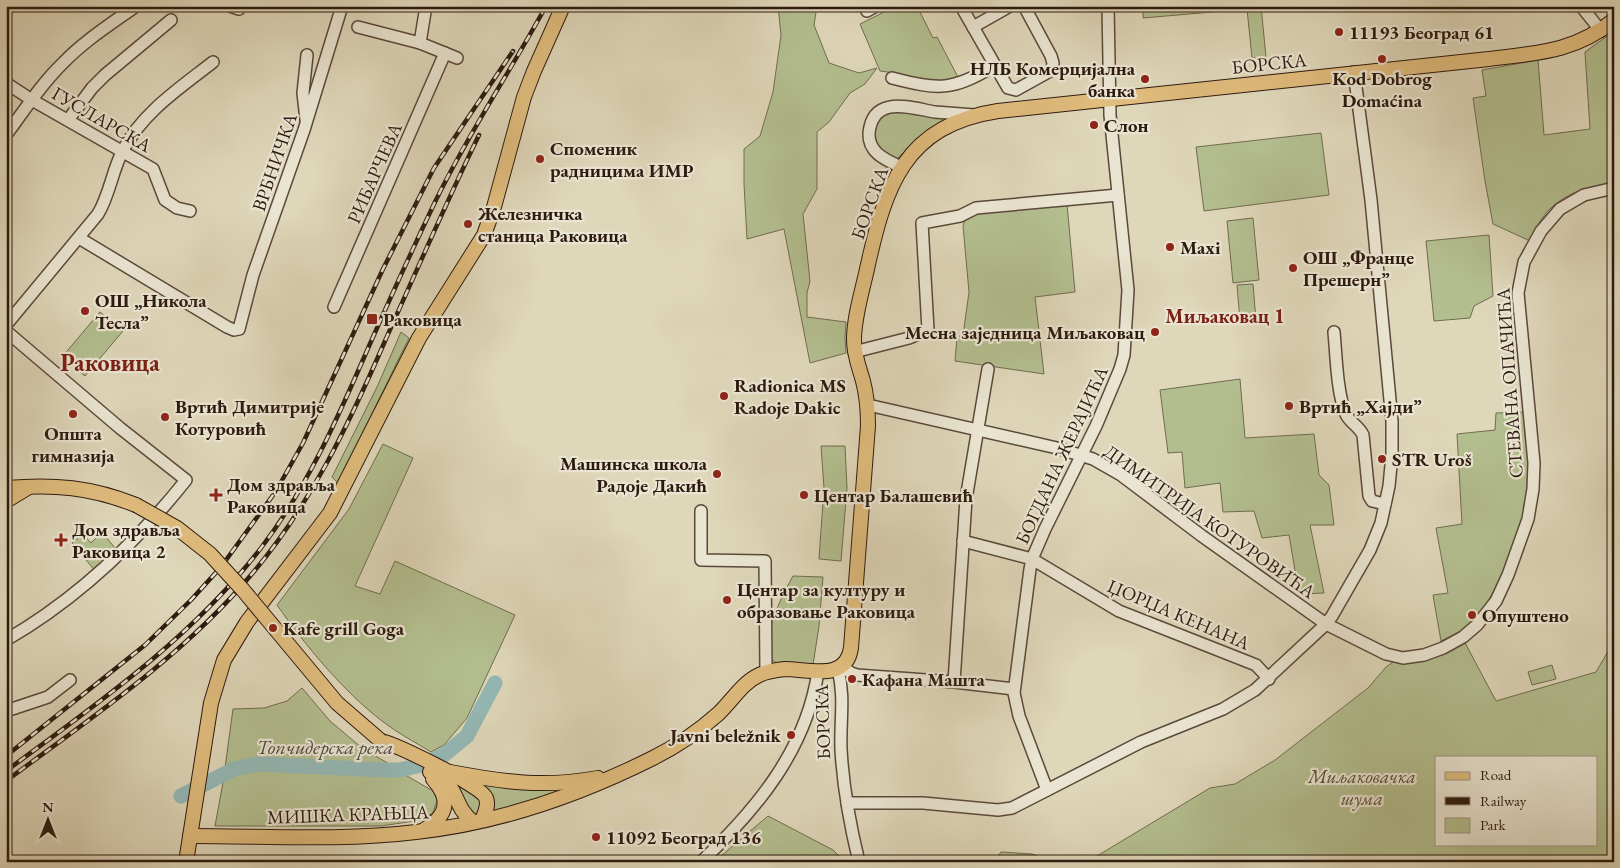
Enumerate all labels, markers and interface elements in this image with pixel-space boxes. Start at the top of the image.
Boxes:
place label: 11193 Београд 61 [1349,20,1494,45]
marker: 11193 Београд 61 [1333,26,1345,38]
street label: БОРСКА [1230,47,1309,80]
marker: Kod Dobrog Domaćina [1376,53,1388,65]
place label: НЛБ Комерцијална банка [970,56,1136,103]
place label: Kod Dobrog Domaćina [1332,66,1432,113]
marker: НЛБ Комерцијална банка [1139,73,1151,85]
street label: ГУСЛАРСКА [47,81,157,158]
street label: ВРБНИЧКА [246,109,303,214]
place label: Слон [1104,113,1149,138]
street label: РИБАРЧЕВА [341,118,408,228]
marker: Слон [1088,119,1100,131]
place label: Споменик радницима ИМР [550,136,694,183]
marker: Споменик радницима ИМР [534,153,546,165]
street label: БОРСКА [845,163,894,243]
place label: Железничка станица Раковица [477,201,628,248]
marker: Железничка станица Раковица [462,218,474,230]
place label: Maxi [1180,235,1221,260]
marker: Maxi [1164,241,1176,253]
place label: ОШ „Франце Прешерн” [1303,245,1414,292]
marker: ОШ „Франце Прешерн” [1287,262,1299,274]
street label: СТЕВАНА ОПАЧИЋА [1490,286,1529,479]
place label: ОШ „Никола Тесла” [95,288,207,335]
district label: Миљаковац 1 [1165,303,1285,329]
marker: ОШ „Никола Тесла” [79,305,91,317]
place label: Раковица [383,307,463,332]
marker: Раковица [365,312,379,326]
place label: Месна заједница Миљаковац [905,320,1145,345]
marker: Месна заједница Миљаковац [1149,326,1161,338]
district label: Раковица [60,347,160,378]
street label: БОГДАНА ЖЕРАЈИЋА [1009,361,1114,548]
place label: Radionica MS Radoje Dakic [734,373,846,420]
marker: Radionica MS Radoje Dakic [718,390,730,402]
place label: Вртић Димитрије Котуровић [175,394,324,441]
place label: Вртић „Хајди” [1299,394,1422,419]
marker: Вртић „Хајди” [1283,400,1295,412]
marker: Општа гимназија [67,408,79,420]
marker: Вртић Димитрије Котуровић [159,411,171,423]
place label: Општа гимназија [31,421,115,468]
street label: ДИМИТРИЈА КОТУРОВИЋА [1099,439,1321,605]
place label: STR Uroš [1392,447,1472,472]
place label: Машинска школа Радоје Дакић [560,451,708,498]
marker: STR Uroš [1376,453,1388,465]
marker: Машинска школа Радоје Дакић [711,468,723,480]
place label: Дом здравља Раковица [227,472,336,519]
place label: Центар Балашевић [814,483,973,508]
marker: Дом здравља Раковица [209,488,223,502]
marker: Центар Балашевић [798,489,810,501]
place label: Дом здравља Раковица 2 [72,517,181,564]
marker: Дом здравља Раковица 2 [54,533,68,547]
street label: ЏОРЏА КЕНАНА [1104,573,1255,656]
place label: Центар за културу и образовање Раковица [737,577,916,624]
marker: Центар за културу и образовање Раковица [721,594,733,606]
place label: Опуштено [1482,603,1569,628]
marker: Опуштено [1466,609,1478,621]
place label: Kafe grill Goga [283,616,405,641]
marker: Kafe grill Goga [267,622,279,634]
place label: Кафана Машта [862,667,986,692]
marker: Кафана Машта [846,673,858,685]
street label: БОРСКА [809,683,836,760]
place label: Javni beležnik [668,723,782,748]
marker: Javni beležnik [785,729,797,741]
water label: Топчидерска река [257,734,393,760]
legend [1435,756,1598,846]
park label: Миљаковачка шума [1307,764,1416,811]
text: Road [1480,765,1512,784]
text: Railway [1480,791,1527,810]
north arrow [22,796,72,846]
text: N [42,798,54,816]
street label: МИШКА КРАЊЦА [267,799,430,830]
text: Park [1480,815,1507,834]
place label: 11092 Београд 136 [606,825,761,850]
marker: 11092 Београд 136 [590,831,602,843]

